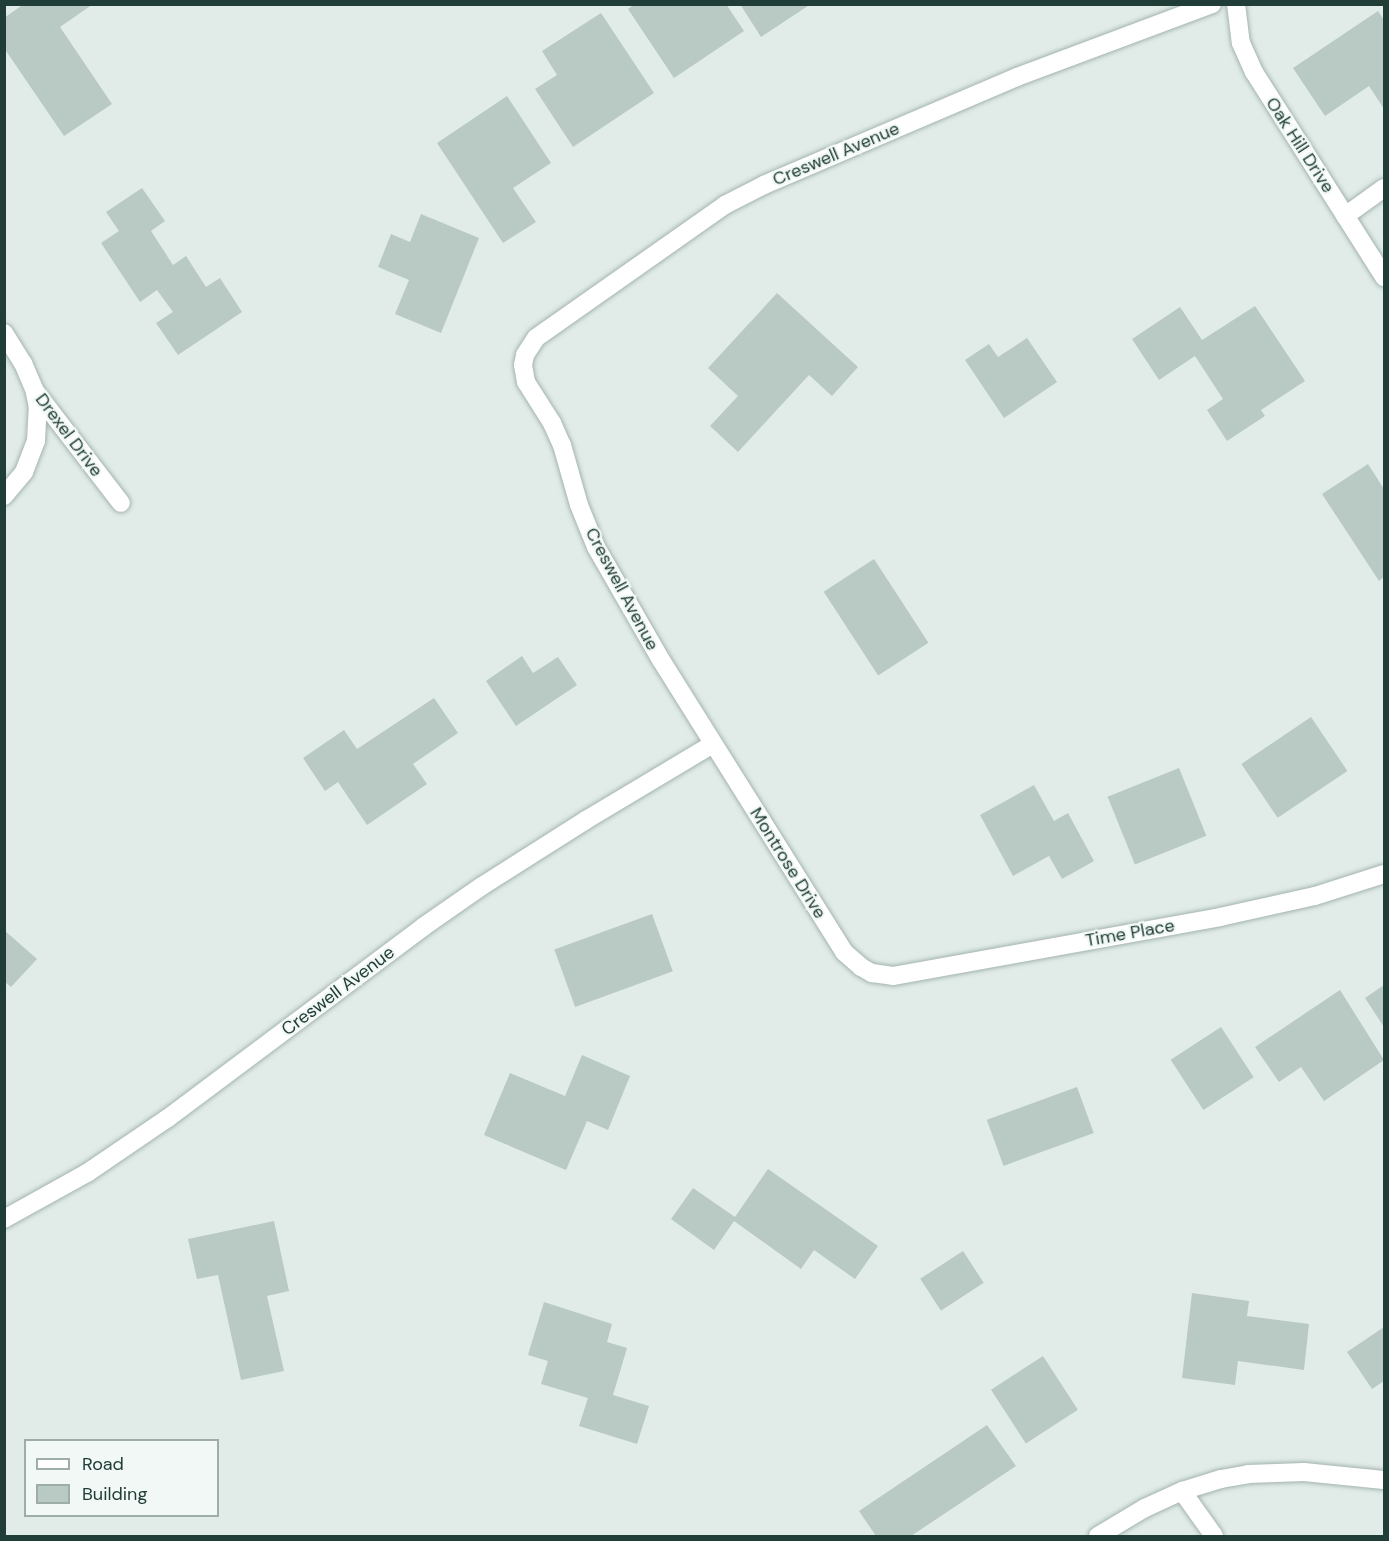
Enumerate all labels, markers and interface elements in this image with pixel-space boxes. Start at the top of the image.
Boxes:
street label: Oak Hill Drive [1261,93,1339,197]
street label: Creswell Avenue [769,118,903,190]
street label: Drexel Drive [31,389,107,481]
street label: Creswell Avenue [581,524,663,654]
street label: Montrose Drive [745,803,831,923]
street label: Time Place [1084,915,1176,951]
street label: Creswell Avenue [277,942,399,1040]
legend [24,1439,219,1517]
text: Road [82,1452,124,1476]
text: Building [82,1482,147,1506]

